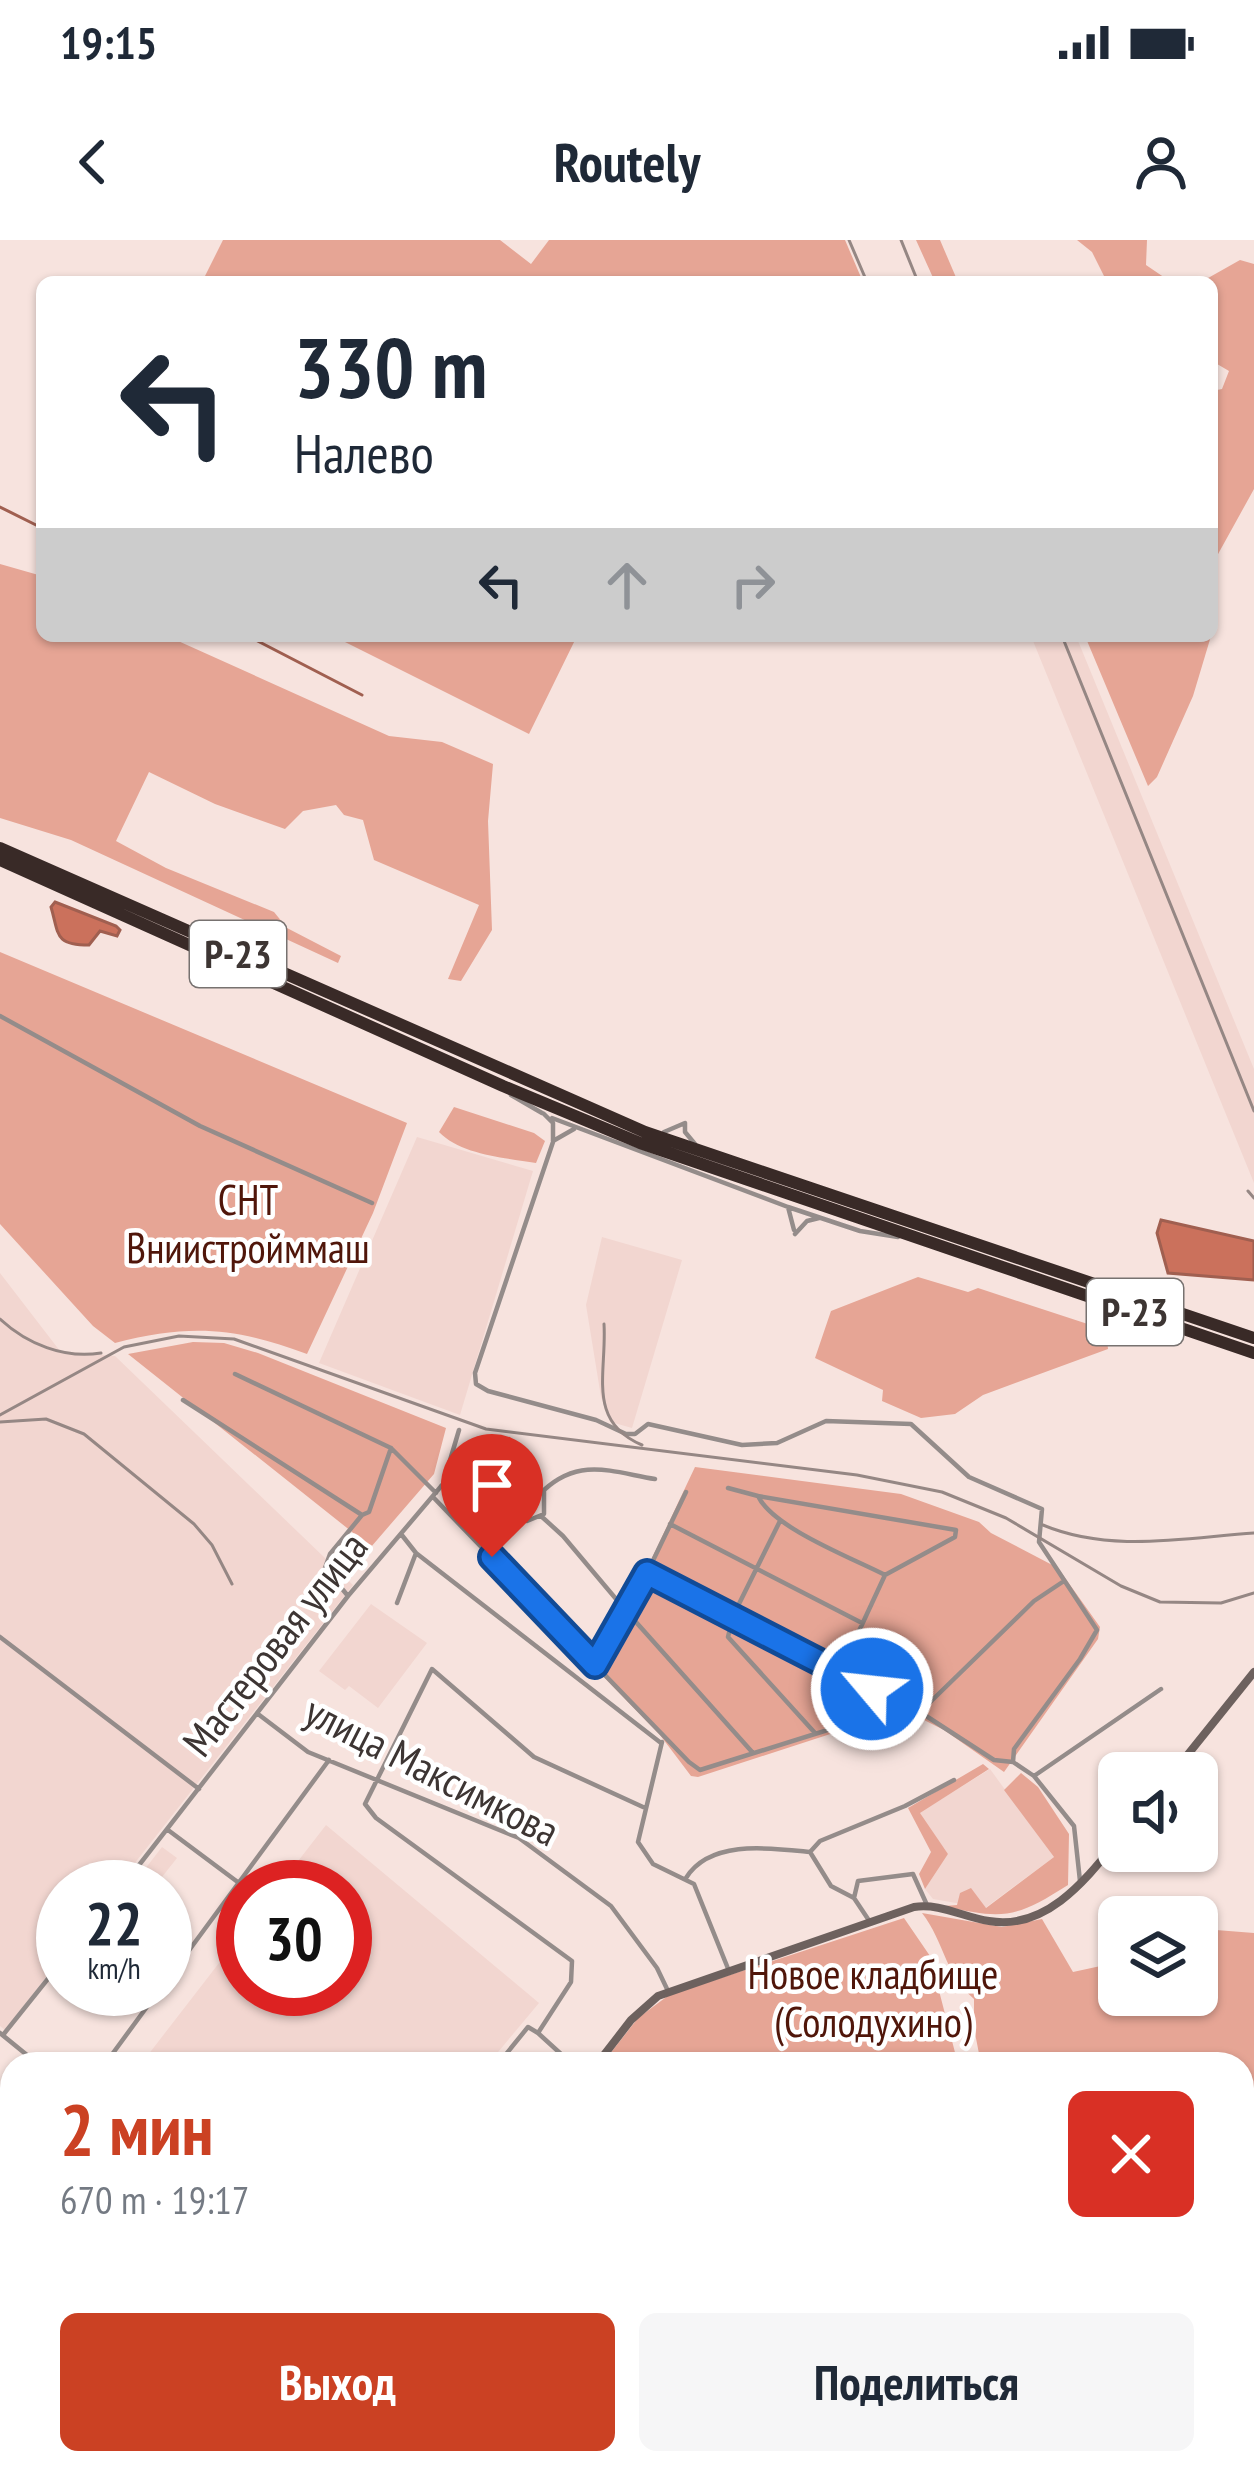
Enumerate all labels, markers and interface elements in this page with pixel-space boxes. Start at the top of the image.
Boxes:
text: 19:15 [60,13,157,71]
text: Routely [554,127,700,197]
icon: back [60,129,126,195]
icon: person [1128,129,1194,195]
text: 330 m [294,312,487,421]
icon: left [96,324,252,480]
text: Налево [294,418,434,488]
icon: left [468,552,534,618]
icon: ahead [594,552,660,618]
icon: right [720,552,786,618]
road number: Р-23 [190,921,286,987]
park label: СНТ Вниистройммаш [126,1172,370,1275]
road number: Р-23 [1087,1279,1183,1345]
pin [441,1434,543,1557]
icon: arrive [459,1452,525,1518]
street label: Мастеровая улица [170,1521,379,1767]
position arrow [809,1626,935,1752]
street label: улица Максимкова [296,1683,568,1858]
map controls [1098,1752,1218,2016]
button: sound [1098,1752,1218,1872]
speed limit sign: 30 [216,1860,372,2016]
text: 22 [85,1884,143,1962]
button: layers [1098,1896,1218,2016]
park label: Новое кладбище (Солодухино) [748,1946,998,2049]
text: km/h [87,1948,141,1987]
text: 2 мин [60,2082,214,2175]
button: close [1068,2091,1194,2217]
text: 670 m · 19:17 [60,2174,249,2225]
button: Выход [60,2313,615,2451]
button: Поделиться [639,2313,1194,2451]

